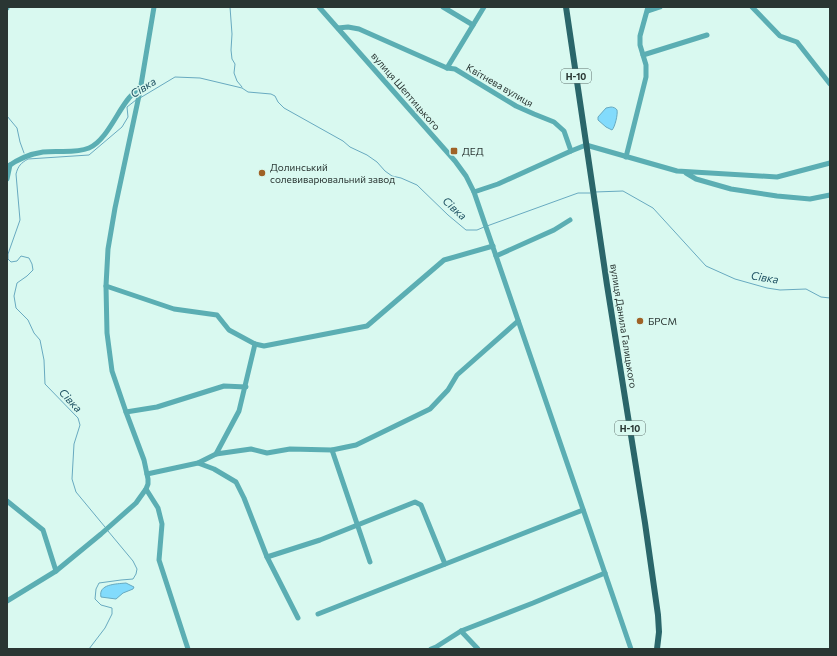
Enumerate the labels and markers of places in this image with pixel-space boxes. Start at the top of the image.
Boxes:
place label: ДЕД [462,145,484,157]
marker: ДЕД [449,146,459,156]
place label: Долинський солевиварювальний завод [270,161,395,185]
marker: Долинський солевиварювальний завод [257,168,267,178]
place label: БРСМ [648,315,677,327]
marker: БРСМ [635,316,645,326]

